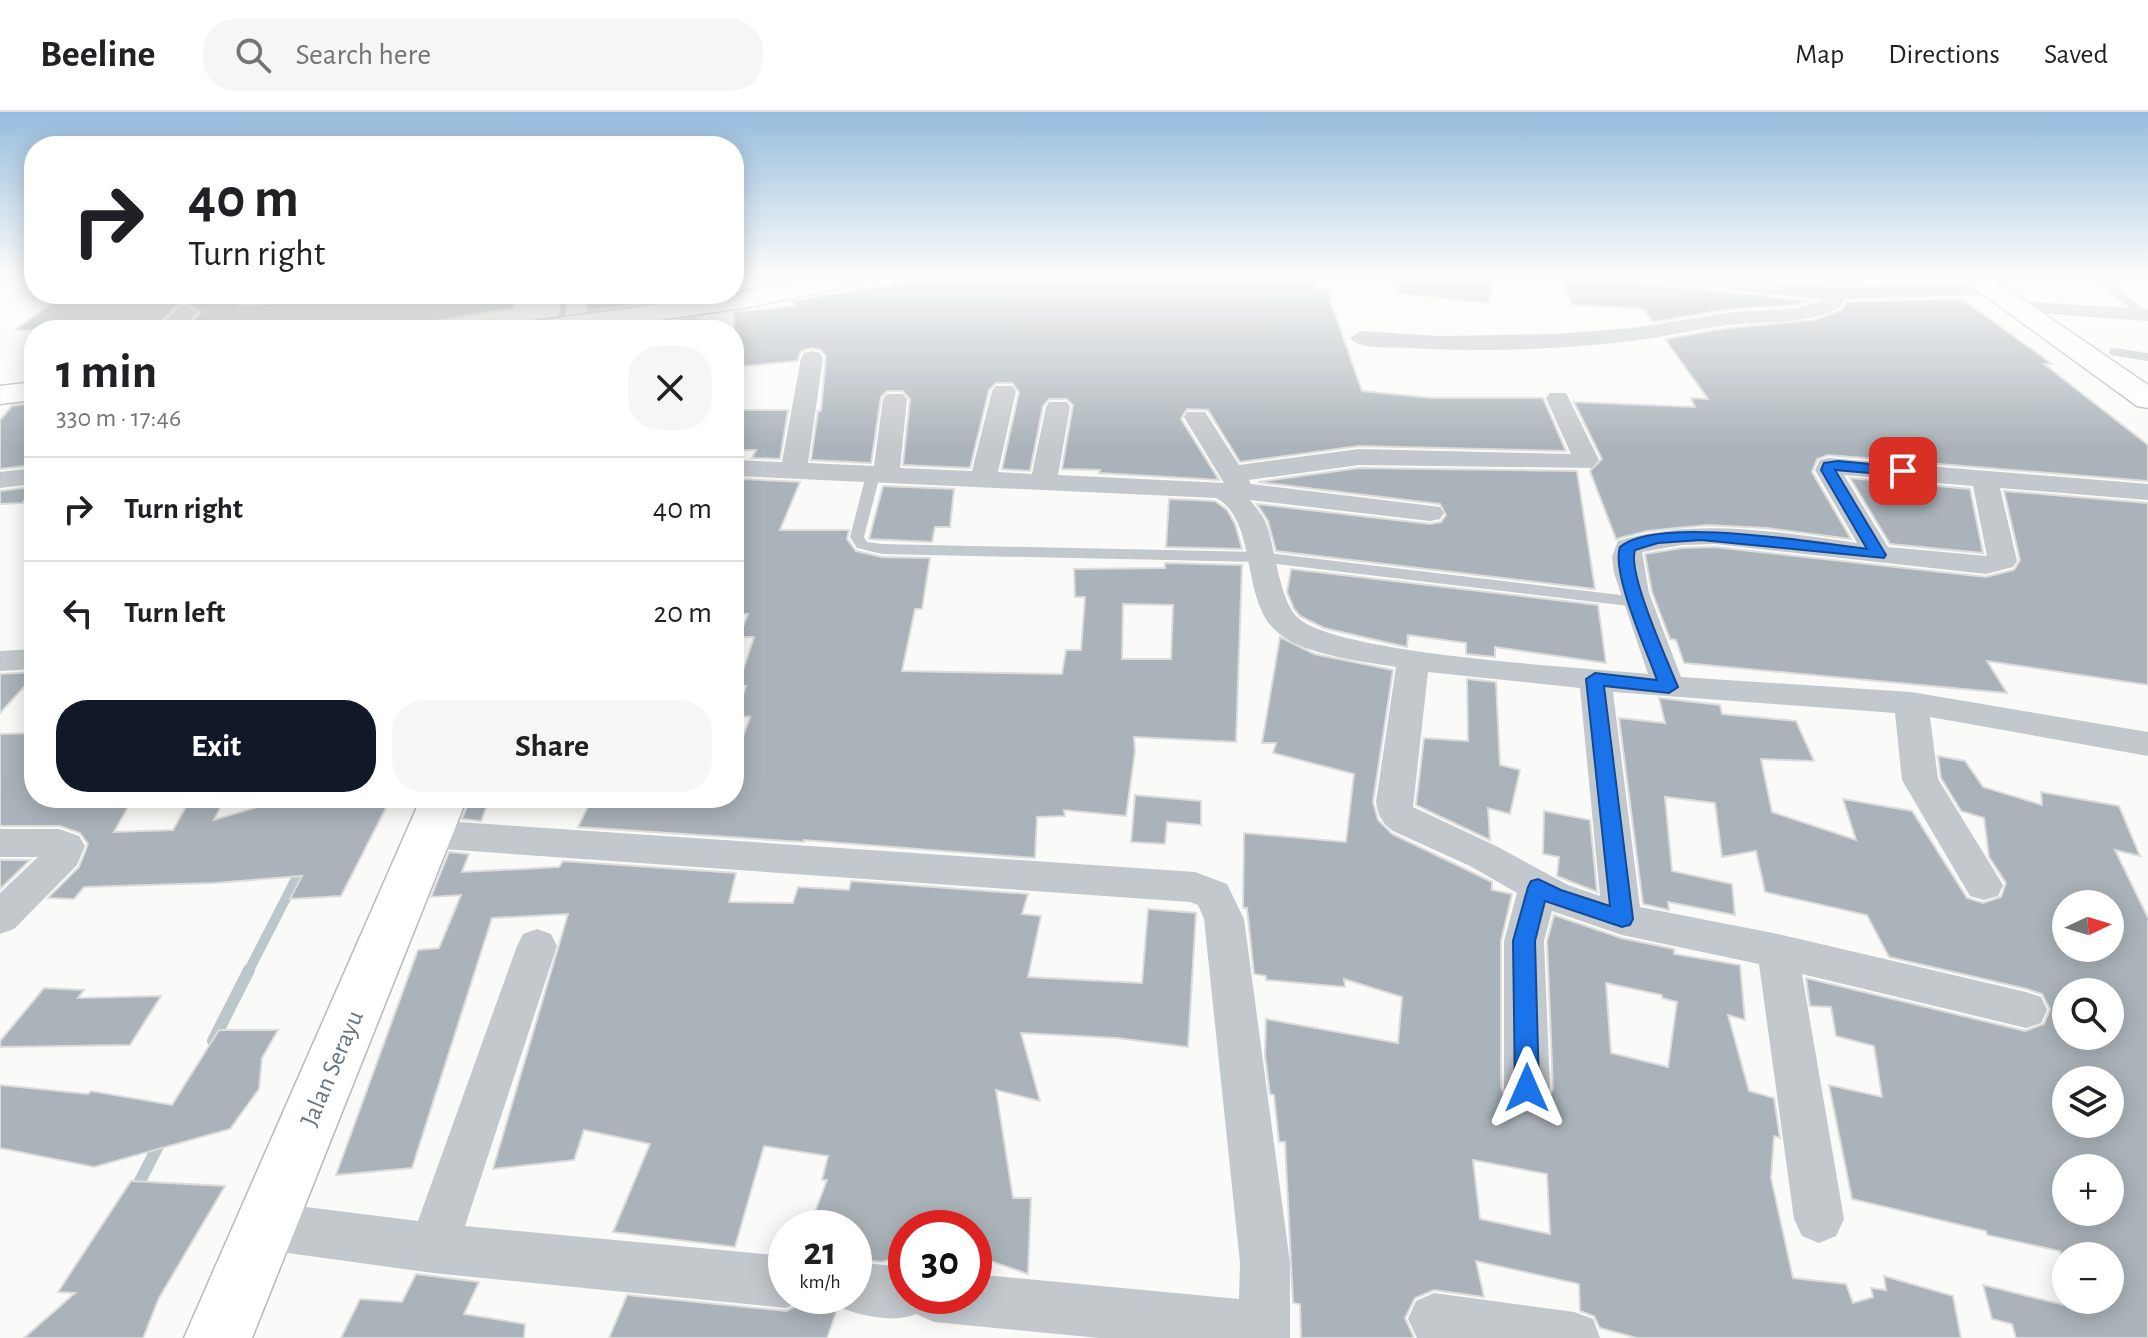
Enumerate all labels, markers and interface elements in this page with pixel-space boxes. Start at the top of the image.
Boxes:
search box [203,19,763,91]
icon: search [231,33,275,77]
text: Beeline [40,36,155,74]
text: Search here [295,40,431,70]
text: Map [1795,41,1844,69]
text: Directions [1888,41,2000,69]
text: Saved [2044,41,2108,69]
icon: right [56,168,160,272]
text: 40 m [188,171,299,227]
text: Turn right [188,236,325,272]
button: close [628,346,712,430]
text: 1 min [56,349,157,397]
text: 330 m · 17:46 [56,405,181,431]
pin [1869,437,1937,505]
icon: arrive [1881,449,1925,493]
icon: right [56,487,100,531]
text: Turn right [124,494,243,524]
text: 40 m [653,494,712,524]
icon: left [56,591,100,635]
text: Turn left [124,598,225,628]
text: 20 m [654,598,712,628]
button: Exit [56,700,376,792]
button: Share [392,700,712,792]
north arrow [2052,890,2124,962]
map controls [2052,890,2124,1314]
button: search [2052,978,2124,1050]
street label: Jalan Serayu [296,1007,368,1130]
position arrow [1485,1046,1569,1130]
button: layers [2052,1066,2124,1138]
button: + [2052,1154,2124,1226]
speed limit sign: 30 [888,1210,992,1314]
text: 21 [803,1232,837,1272]
button: − [2052,1242,2124,1314]
text: km/h [799,1272,841,1292]

